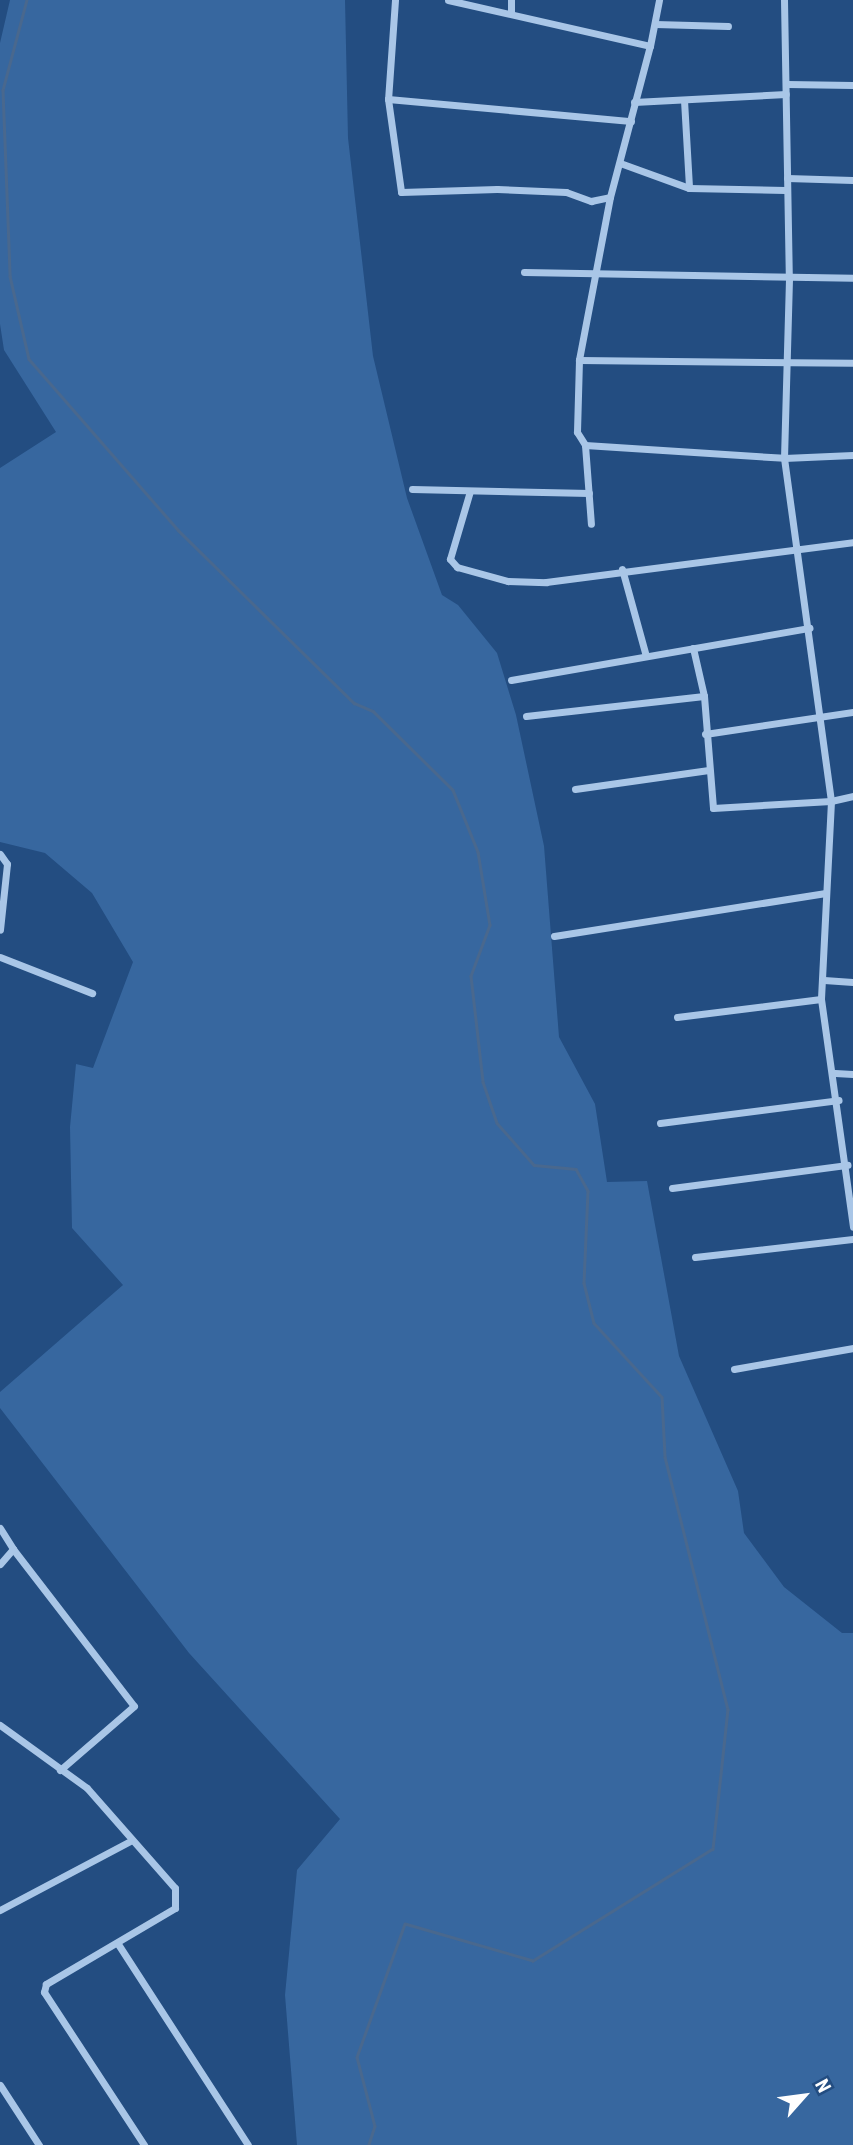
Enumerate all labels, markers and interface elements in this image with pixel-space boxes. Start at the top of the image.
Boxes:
north arrow [769,2061,839,2131]
text: N [810,2075,836,2096]

